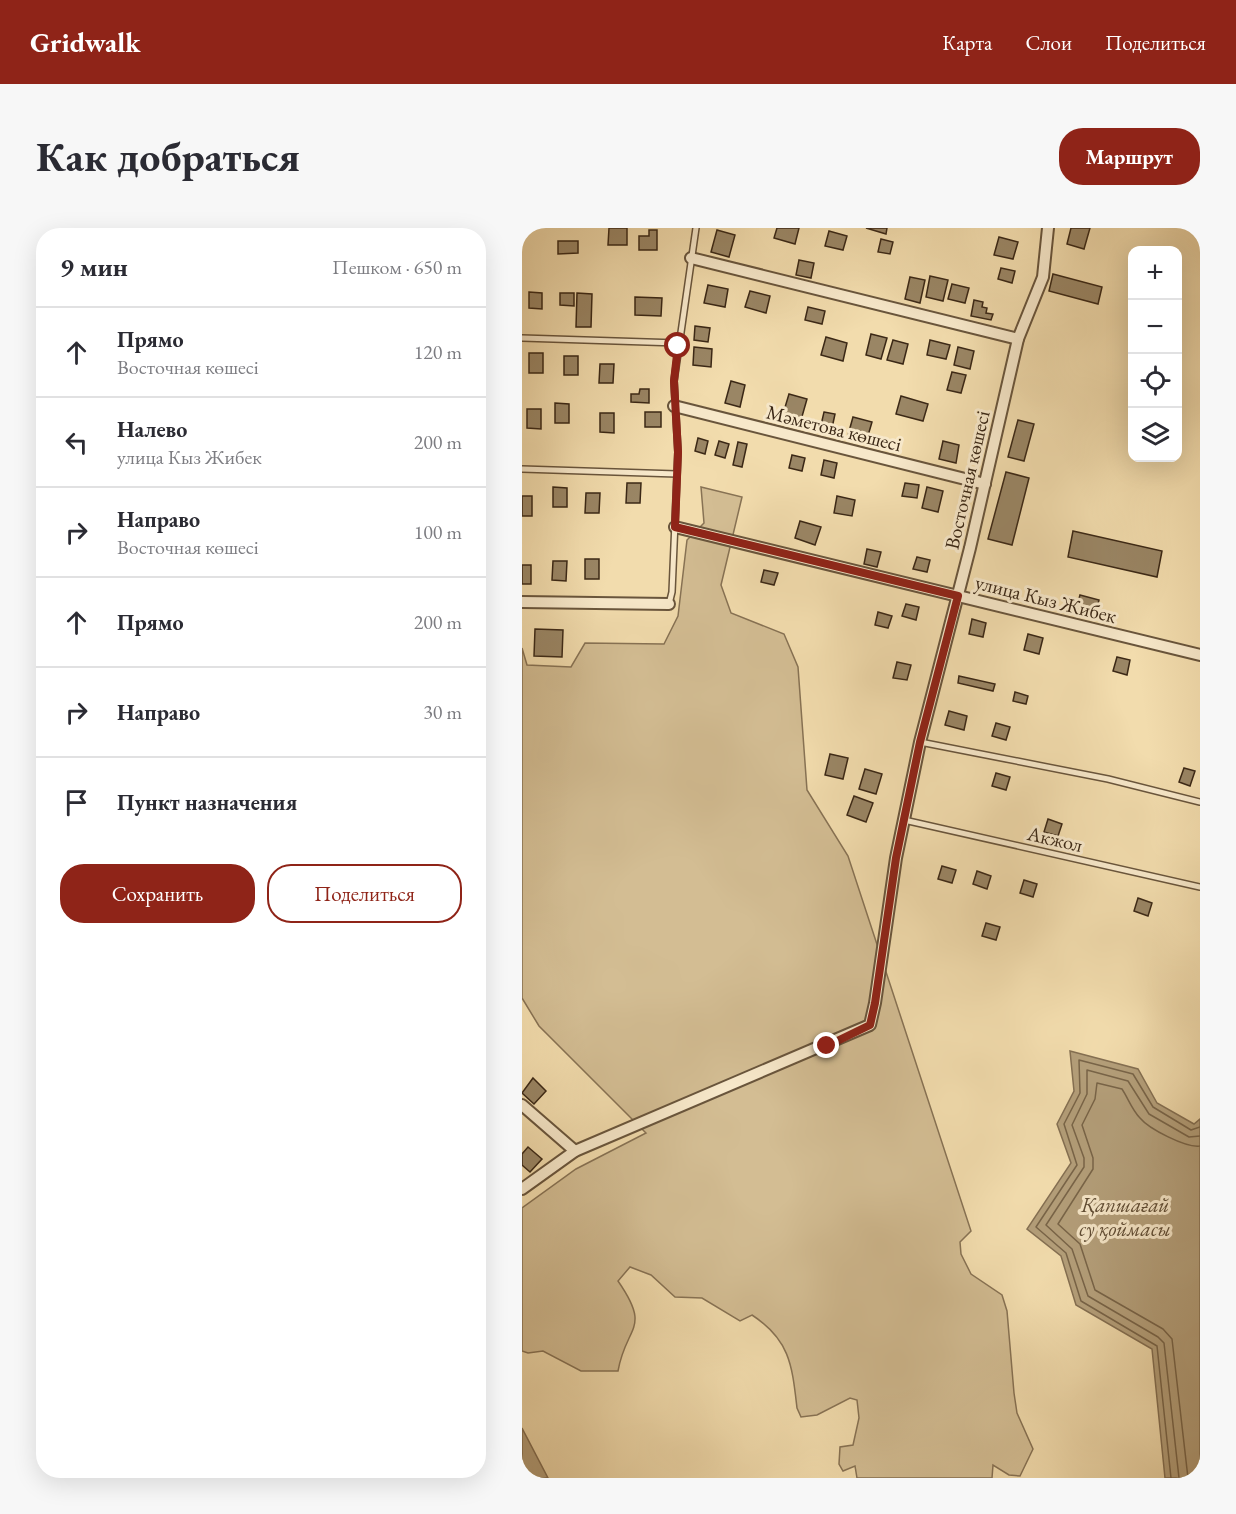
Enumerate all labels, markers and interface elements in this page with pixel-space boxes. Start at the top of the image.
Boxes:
text: Gridwalk [30,24,141,60]
text: Карта [942,29,992,56]
text: Слои [1025,29,1072,56]
text: Поделиться [1105,29,1206,56]
button: Маршрут [1059,128,1200,185]
text: Как добраться [36,129,300,184]
map controls [1128,246,1182,462]
button: + [1128,246,1182,300]
text: 9 мин [60,250,128,284]
text: Пешком · 650 m [332,254,462,280]
button: − [1128,300,1182,354]
text: Прямо [117,325,184,354]
route start [664,332,690,358]
icon: ahead [60,336,93,369]
text: 120 m [414,339,462,365]
text: Восточная көшесі [117,354,259,380]
button: locate [1128,354,1182,408]
street label: Мәметова көшесі [764,399,904,457]
street label: Восточная көшесі [938,408,996,552]
button: layers [1128,408,1182,462]
text: Налево [117,415,187,444]
icon: left [60,426,93,459]
text: 200 m [414,429,462,455]
text: улица Кыз Жибек [117,444,262,470]
text: Направо [117,505,200,534]
icon: right [60,516,93,549]
text: 100 m [414,519,462,545]
text: Восточная көшесі [117,534,259,560]
street label: улица Кыз Жибек [973,569,1120,629]
icon: ahead [60,606,93,639]
text: Прямо [117,608,184,637]
text: 200 m [414,609,462,635]
icon: right [60,696,93,729]
text: Направо [117,698,200,727]
text: 30 m [423,699,462,725]
icon: arrive [60,786,93,819]
text: Пункт назначения [117,788,297,817]
street label: Акжол [1024,820,1086,858]
button: Сохранить [60,864,255,923]
button: Поделиться [267,864,462,923]
route end [813,1032,839,1058]
water label: Қапшағай су қоймасы [1079,1191,1171,1242]

